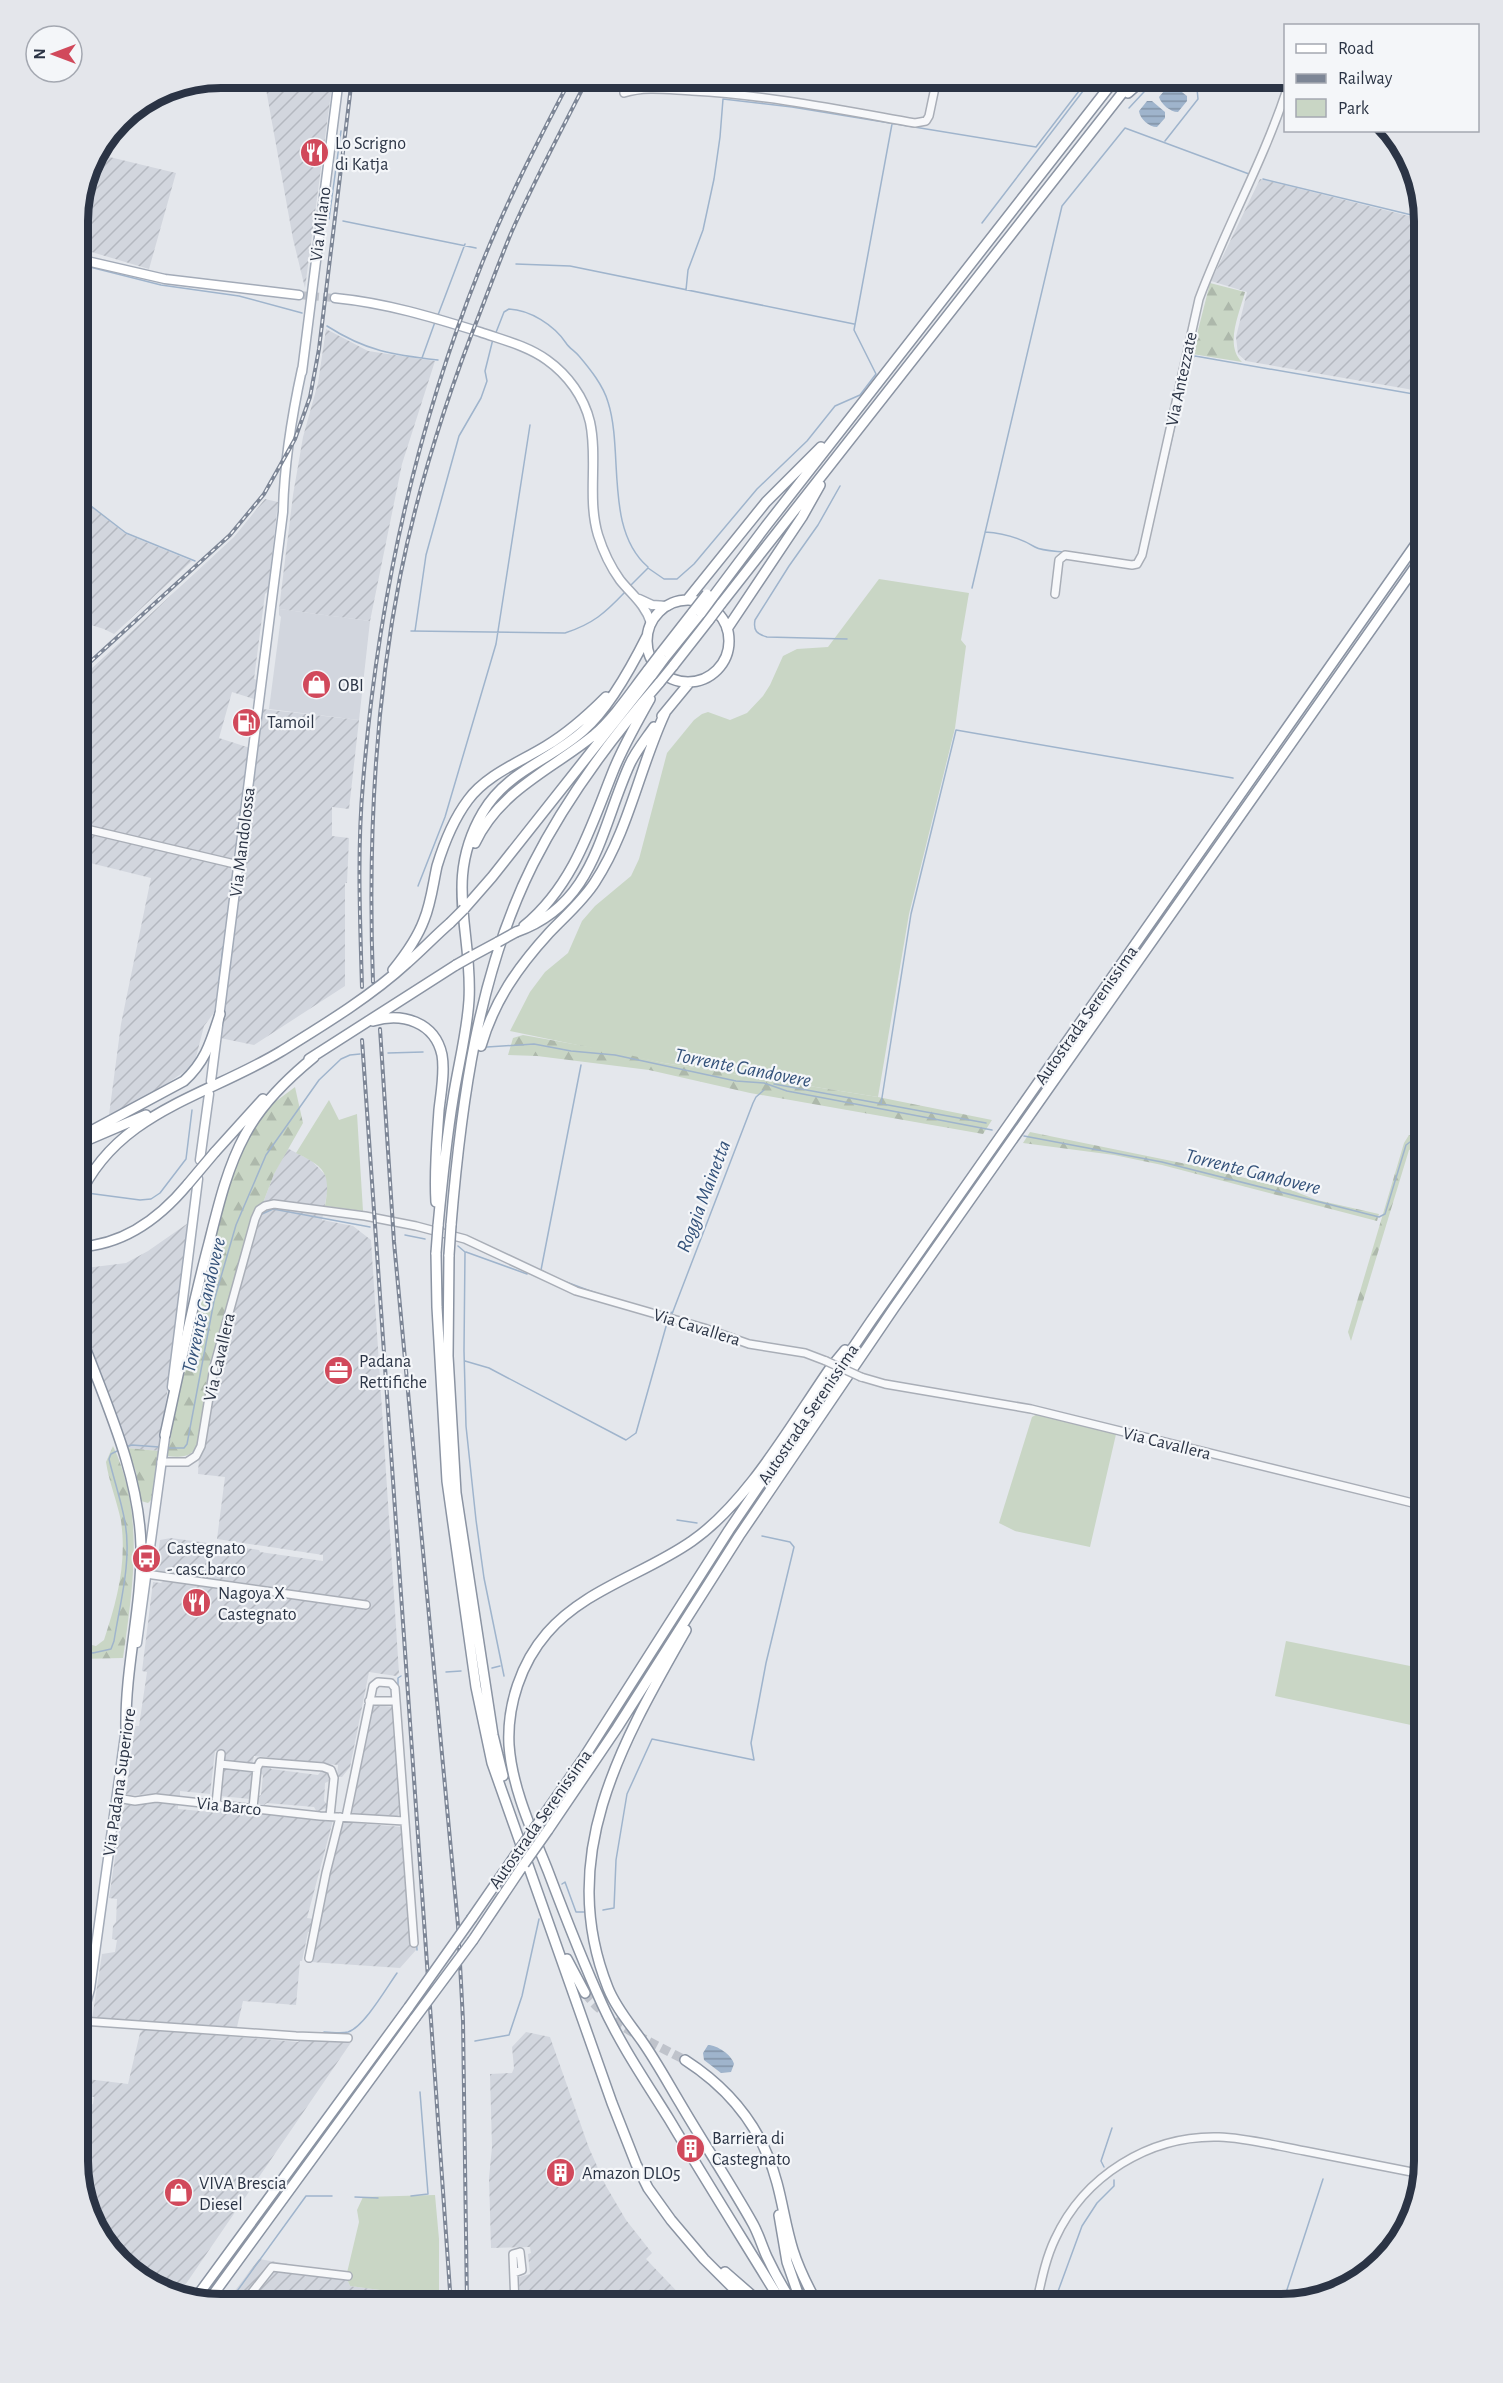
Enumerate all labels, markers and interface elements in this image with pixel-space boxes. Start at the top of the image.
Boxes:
north arrow [24,24,84,84]
legend [1284,24,1479,132]
text: Road [1338,40,1374,58]
text: N [32,48,48,60]
text: Railway [1338,70,1393,88]
text: Park [1338,100,1370,118]
place label: Lo Scrigno di Katja [335,135,406,174]
restaurant icon: Lo Scrigno di Katja [298,137,330,169]
street label: Via Milano [307,186,335,262]
street label: Via Antezzate [1163,330,1201,428]
shop icon: OBI [301,669,333,701]
place label: OBI [338,677,364,695]
fuel station icon: Tamoil [230,706,262,738]
place label: Tamoil [267,714,315,732]
street label: Via Mandolossa [227,786,259,898]
street label: Autostrada Serenissima [1032,943,1142,1088]
water label: Torrente Gandovere [673,1045,813,1091]
water label: Roggia Mainetta [673,1138,734,1255]
water label: Torrente Gandovere [1183,1146,1323,1199]
water label: Torrente Gandovere [179,1235,229,1375]
street label: Via Cavallera [651,1306,742,1350]
street label: Via Cavallera [201,1311,239,1403]
street label: Autostrada Serenissima [755,1341,862,1488]
place label: Padana Rettifiche [359,1353,427,1392]
office icon: Padana Rettifiche [322,1355,354,1387]
street label: Via Cavallera [1121,1424,1213,1464]
place label: Castegnato - casc.barco [167,1540,246,1579]
bus stop icon: Castegnato - casc.barco [130,1542,162,1574]
place label: Nagoya X Castegnato [218,1585,297,1624]
restaurant icon: Nagoya X Castegnato [181,1587,213,1619]
street label: Via Padana Superiore [101,1707,139,1857]
street label: Autostrada Serenissima [486,1747,596,1892]
street label: Via Barco [196,1795,262,1819]
place label: Barriera di Castegnato [712,2130,791,2169]
building icon: Barriera di Castegnato [675,2132,707,2164]
building icon: Amazon DLO5 [545,2157,577,2189]
place label: Amazon DLO5 [582,2165,680,2183]
place label: VIVA Brescia Diesel [199,2175,287,2214]
shop icon: VIVA Brescia Diesel [162,2177,194,2209]

